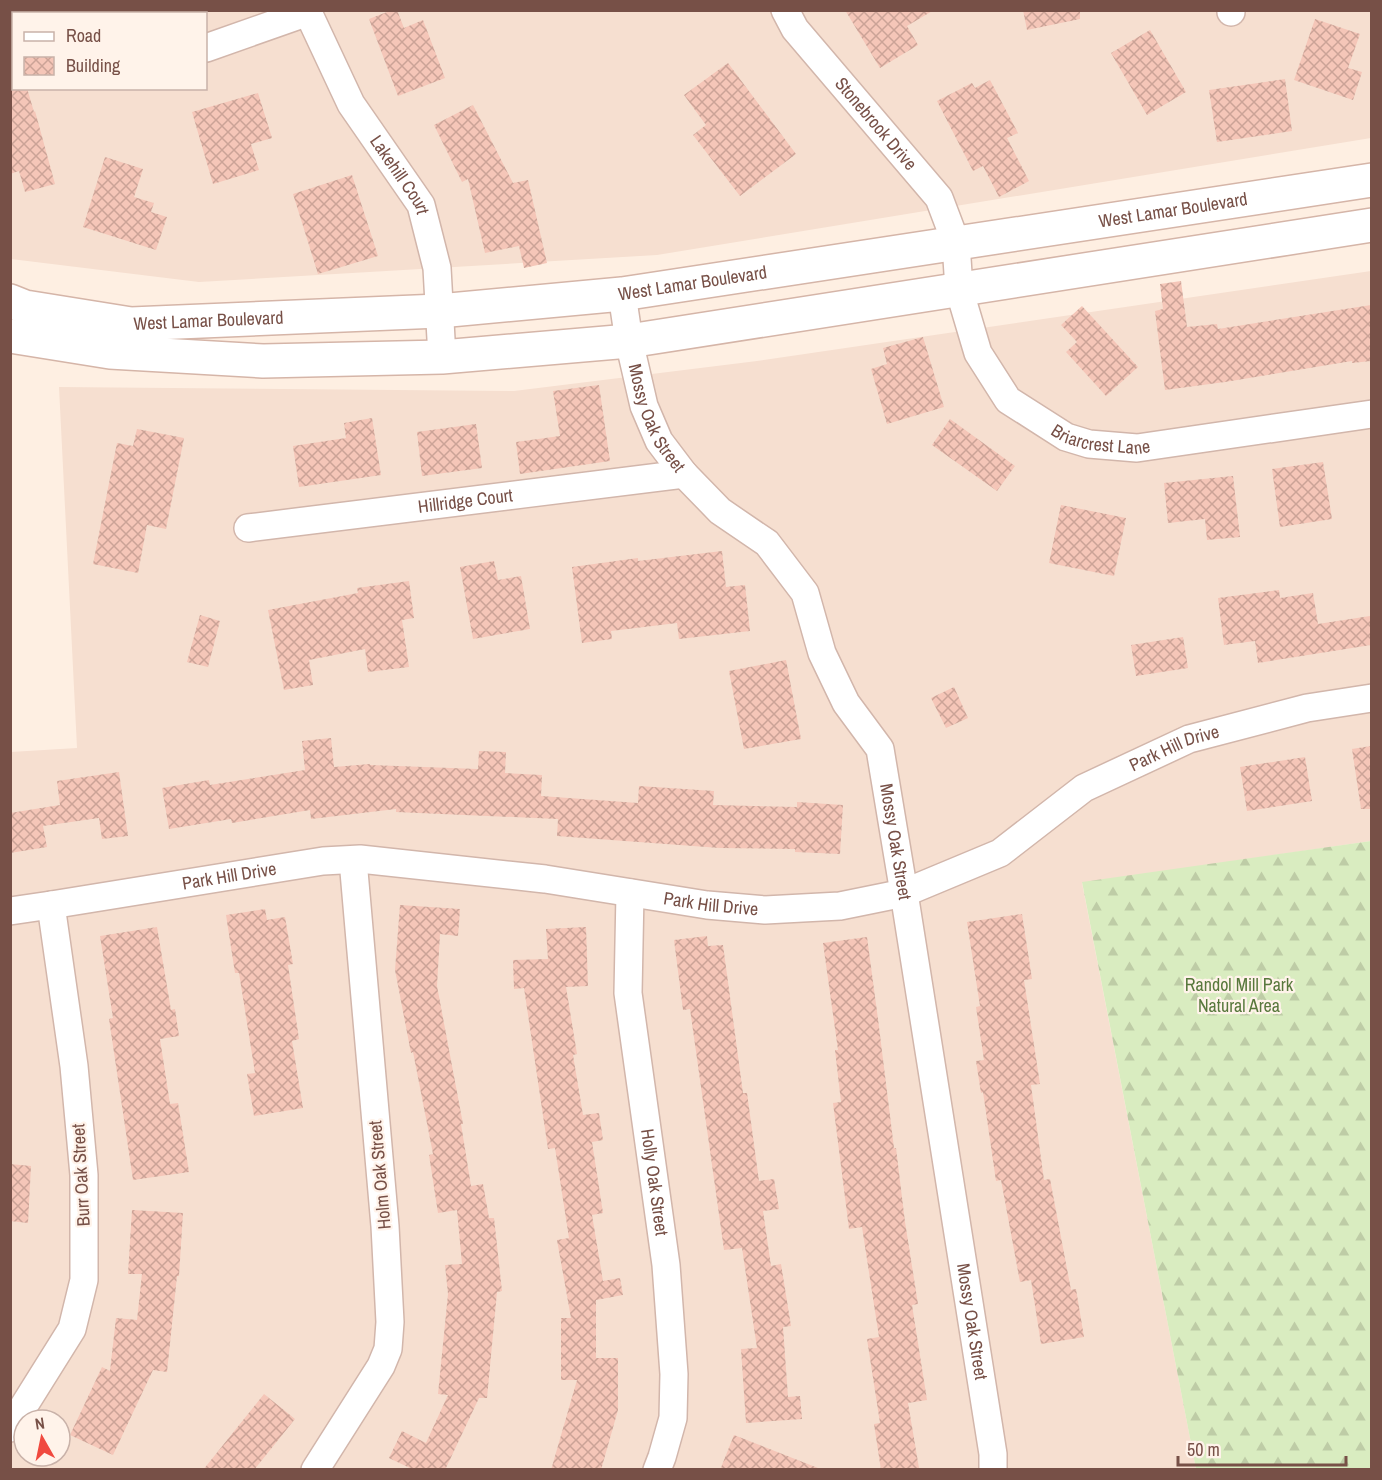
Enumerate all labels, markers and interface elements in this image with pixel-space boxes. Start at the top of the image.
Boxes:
legend [12,12,207,90]
text: Road [66,23,101,48]
text: Building [66,53,121,78]
street label: Stonebrook Drive [829,72,923,175]
street label: Lakehill Court [364,130,436,217]
street label: West Lamar Boulevard [1097,186,1249,233]
street label: West Lamar Boulevard [616,259,769,306]
street label: West Lamar Boulevard [133,305,284,336]
street label: Mossy Oak Street [623,361,691,477]
street label: Briarcrest Lane [1046,418,1152,460]
street label: Hillridge Court [416,482,514,519]
street label: Park Hill Drive [1125,719,1222,777]
street label: Mossy Oak Street [874,782,918,902]
street label: Park Hill Drive [180,856,278,896]
street label: Park Hill Drive [662,885,759,921]
park label: Randol Mill Park Natural Area [1185,972,1294,1018]
street label: Holm Oak Street [362,1120,397,1230]
street label: Burr Oak Street [65,1123,96,1227]
street label: Holly Oak Street [635,1127,675,1237]
street label: Mossy Oak Street [951,1262,994,1382]
north arrow [12,1408,72,1468]
text: N [33,1412,46,1435]
scale bar [1178,1429,1346,1467]
text: 50 m [1187,1437,1220,1462]

